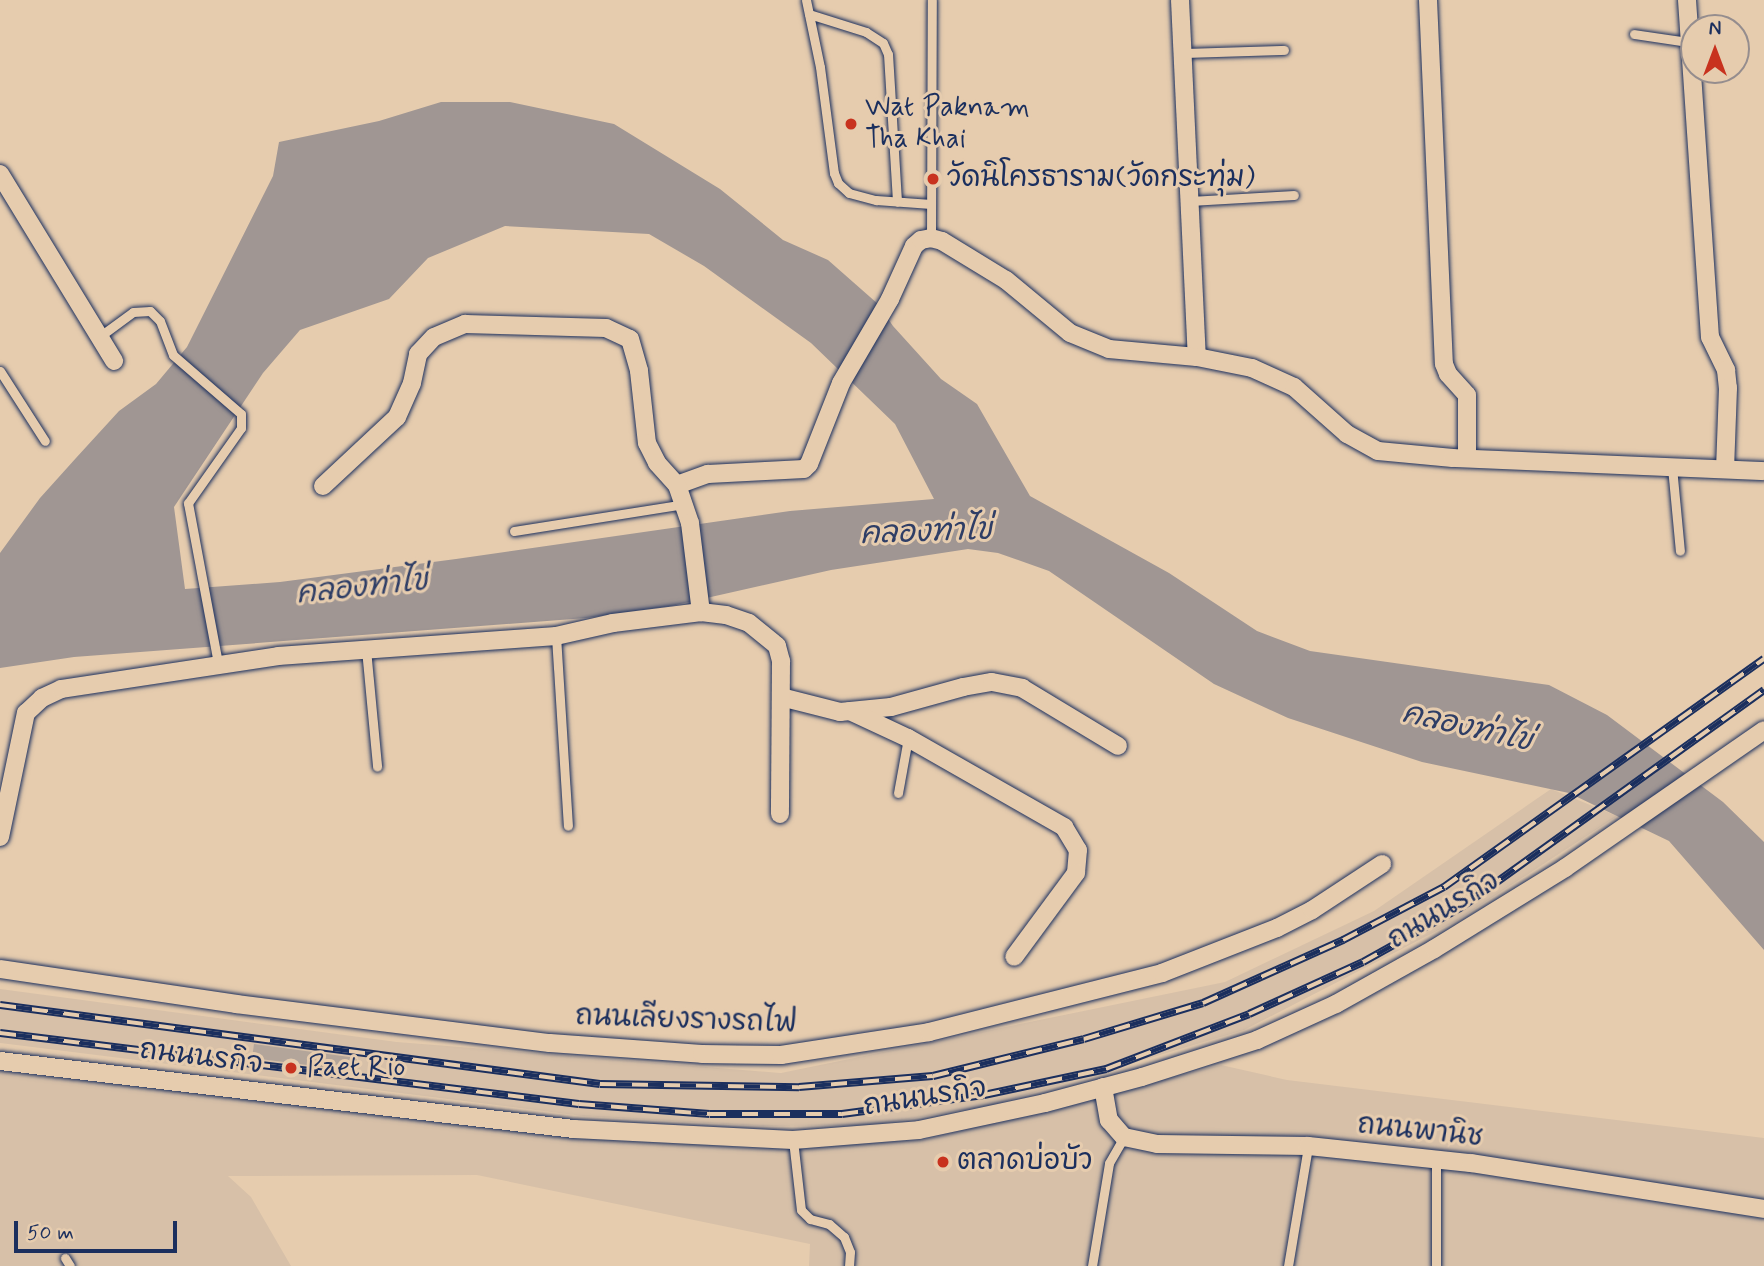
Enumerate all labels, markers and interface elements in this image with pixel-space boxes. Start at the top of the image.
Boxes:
north arrow [1680,14,1750,84]
text: N [1709,17,1721,42]
place label: Wat Paknam Tha Khai [865,91,1025,157]
marker: Wat Paknam Tha Khai [843,116,859,132]
place label: วัดนิโครธาราม(วัดกระทุ่ม) [947,162,1255,196]
marker: วัดนิโครธาราม(วัดกระทุ่ม) [925,171,941,187]
water label: คลองท่าไข่ [860,513,992,553]
water label: คลองท่าไข่ [295,563,429,613]
water label: คลองท่าไข่ [1399,696,1535,760]
street label: ถนนนรกิจ [1382,865,1506,957]
street label: ถนนเลียงรางรถไฟ [575,1000,797,1042]
street label: ถนนนรกิจ [138,1034,264,1082]
place label: Paet Rio [307,1051,402,1085]
marker: Paet Rio [281,1058,301,1078]
street label: ถนนนรกิจ [861,1072,989,1124]
street label: ถนนพานิช [1356,1109,1484,1155]
place label: ตลาดบ่อบัว [957,1145,1092,1179]
marker: ตลาดบ่อบัว [935,1154,951,1170]
scale bar [18,1206,180,1250]
text: 50 m [27,1219,74,1247]

